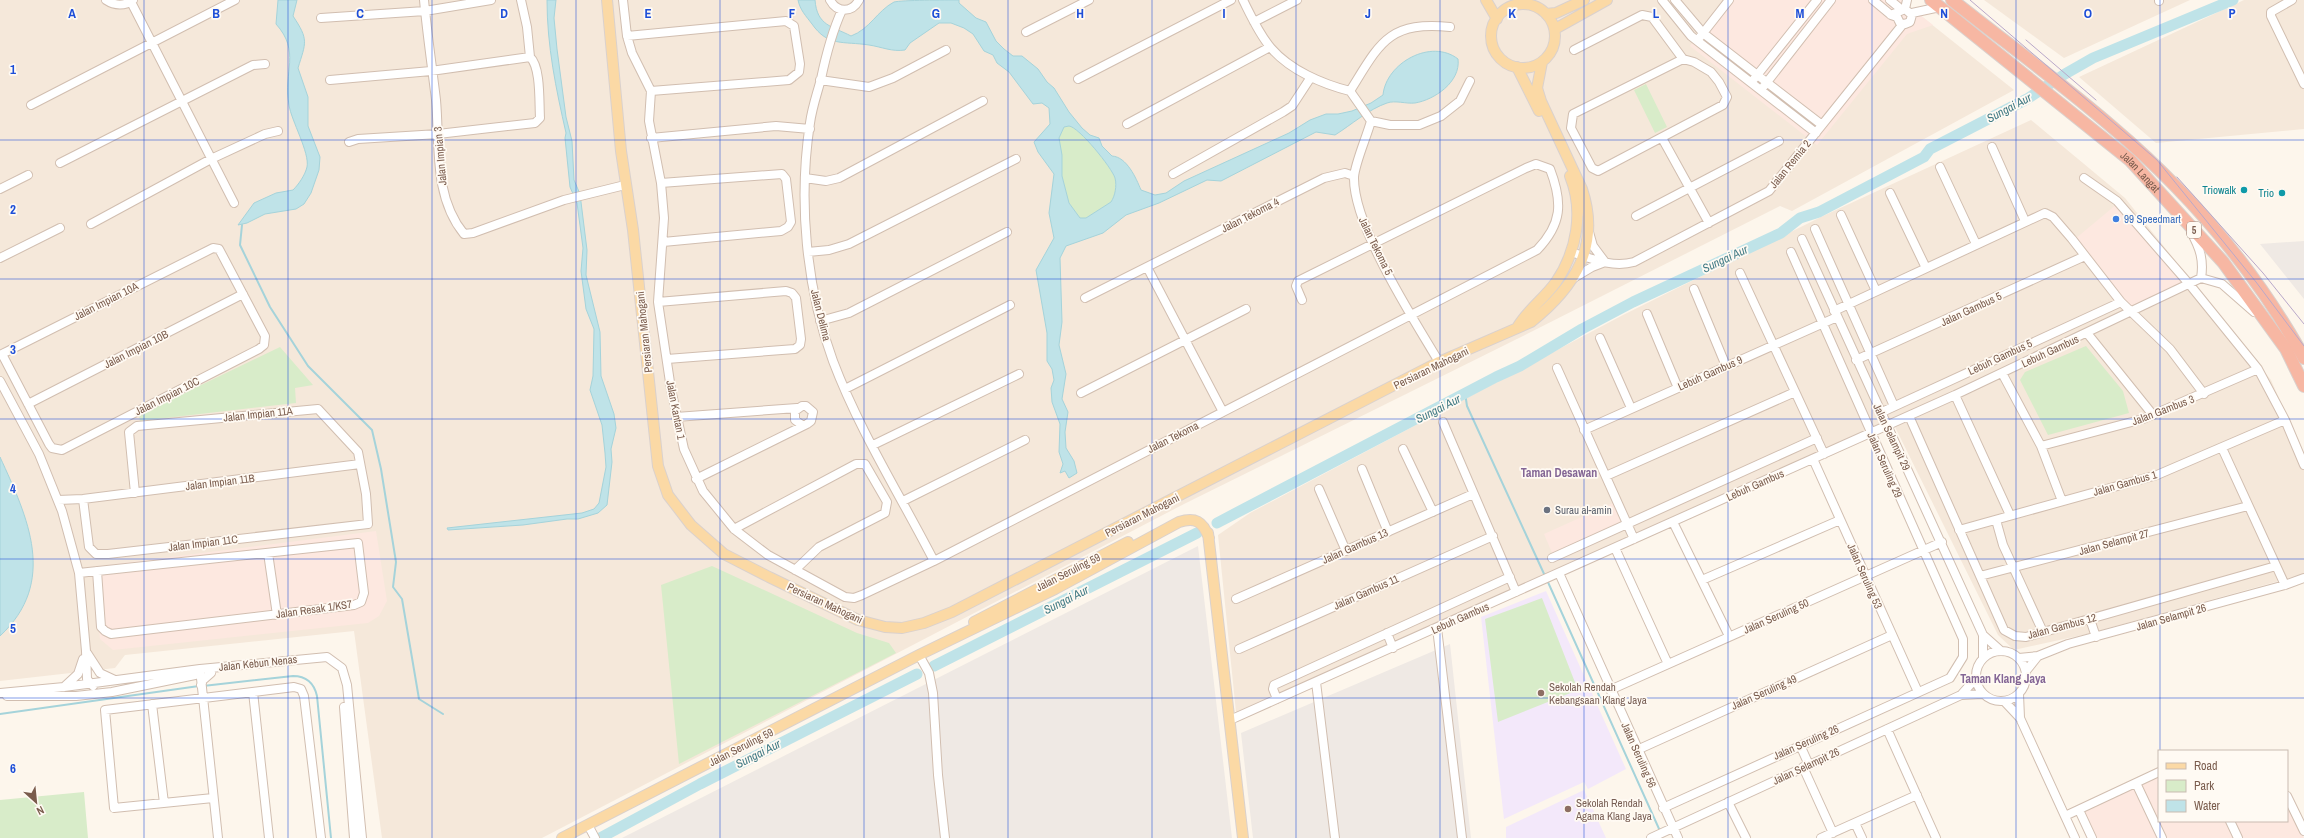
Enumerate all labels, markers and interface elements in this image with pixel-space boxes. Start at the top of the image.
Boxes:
text: A [68,5,76,22]
text: B [212,5,220,22]
text: C [356,5,364,22]
text: D [500,5,508,22]
text: E [644,5,652,22]
text: F [789,5,796,22]
text: G [932,5,940,22]
text: H [1076,5,1084,22]
text: I [1223,5,1226,22]
text: J [1365,5,1371,22]
text: K [1508,5,1516,22]
text: L [1653,5,1660,22]
text: M [1796,5,1805,22]
text: N [1940,5,1948,22]
text: O [2084,5,2092,22]
text: P [2228,5,2236,22]
text: 1 [10,61,16,78]
water label: Sungai Aur [1984,89,2035,126]
street label: Jalan Impian 3 [430,126,450,186]
street label: Jalan Remia 2 [1766,137,1814,191]
street label: Jalan Langat [2118,148,2164,196]
place label: Triowalk [2202,183,2236,197]
marker: Triowalk [2239,185,2249,195]
place label: Trio [2258,186,2274,200]
marker: Trio [2277,188,2287,198]
street label: Jalan Tekoma 4 [1219,194,1281,236]
text: 2 [10,201,16,218]
place label: 99 Speedmart [2124,212,2181,226]
marker: 99 Speedmart [2111,214,2121,224]
street label: Jalan Tekoma 5 [1356,215,1396,277]
road number: 5 [2187,222,2201,238]
water label: Sungai Aur [1700,241,1751,277]
street label: Jalan Impian 10A [72,278,141,323]
street label: Jalan Delima [808,288,834,342]
street label: Jalan Gambus 5 [1938,289,2004,329]
street label: Persiaran Mahogani [633,291,655,373]
street label: Jalan Impian 10B [102,327,170,371]
street label: Lebuh Gambus [2019,331,2081,370]
street label: Lebuh Gambus 5 [1966,336,2034,378]
text: 3 [10,341,16,358]
street label: Persiaran Mahogani [1391,344,1471,392]
street label: Lebuh Gambus 9 [1676,353,1744,393]
street label: Jalan Impian 10C [132,373,202,418]
street label: Jalan Kantan 1 [663,379,689,441]
water label: Sungai Aur [1413,391,1464,427]
street label: Jalan Gambus 3 [2130,392,2196,428]
street label: Jalan Selampit 29 [1870,401,1914,473]
street label: Jalan Impian 11A [223,403,294,425]
street label: Jalan Tekoma [1145,418,1201,456]
street label: Jalan Seruling 29 [1864,430,1906,500]
district label: Taman Desawan [1521,465,1597,481]
street label: Lebuh Gambus [1724,466,1786,504]
street label: Jalan Gambus 1 [2091,467,2159,499]
street label: Jalan Impian 11B [185,471,255,493]
text: 4 [10,480,16,497]
street label: Persiaran Mahogani [1102,490,1182,540]
place label: Surau al-amin [1555,503,1612,517]
marker: Surau al-amin [1542,505,1552,515]
street label: Jalan Gambus 13 [1320,525,1390,567]
street label: Jalan Selampit 27 [2077,526,2151,558]
street label: Jalan Impian 11C [167,532,239,554]
street label: Jalan Seruling 53 [1844,541,1886,611]
street label: Jalan Seruling 59 [1034,550,1102,594]
street label: Jalan Gambus 11 [1331,571,1401,613]
street label: Persiaran Mahogani [785,579,865,627]
water label: Sungai Aur [1041,582,1092,618]
street label: Jalan Seruling 50 [1741,595,1811,637]
street label: Jalan Resak 1/KS7 [275,597,353,621]
street label: Lebuh Gambus [1429,599,1491,637]
street label: Jalan Selampit 26 [2134,600,2208,634]
street label: Jalan Gambus 12 [2026,610,2098,642]
text: 5 [10,620,16,637]
street label: Jalan Kebun Nenas [218,652,298,674]
street label: Jalan Seruling 49 [1729,671,1799,713]
district label: Taman Klang Jaya [1960,671,2046,687]
place label: Sekolah Rendah Kebangsaan Klang Jaya [1549,680,1647,707]
marker: Sekolah Rendah Kebangsaan Klang Jaya [1536,688,1546,698]
street label: Jalan Seruling 56 [1618,720,1660,790]
street label: Jalan Seruling 26 [1771,721,1841,763]
street label: Jalan Seruling 59 [707,725,775,769]
water label: Sungai Aur [733,736,784,772]
street label: Jalan Selampit 26 [1770,744,1842,788]
legend [2158,750,2288,822]
text: Road [2194,758,2218,774]
text: 6 [10,760,16,777]
text: Park [2194,778,2214,794]
north arrow [16,782,56,822]
place label: Sekolah Rendah Agama Klang Jaya [1575,796,1652,823]
text: Water [2194,798,2221,814]
text: N [34,803,47,819]
marker: Sekolah Rendah Agama Klang Jaya [1563,804,1573,814]

